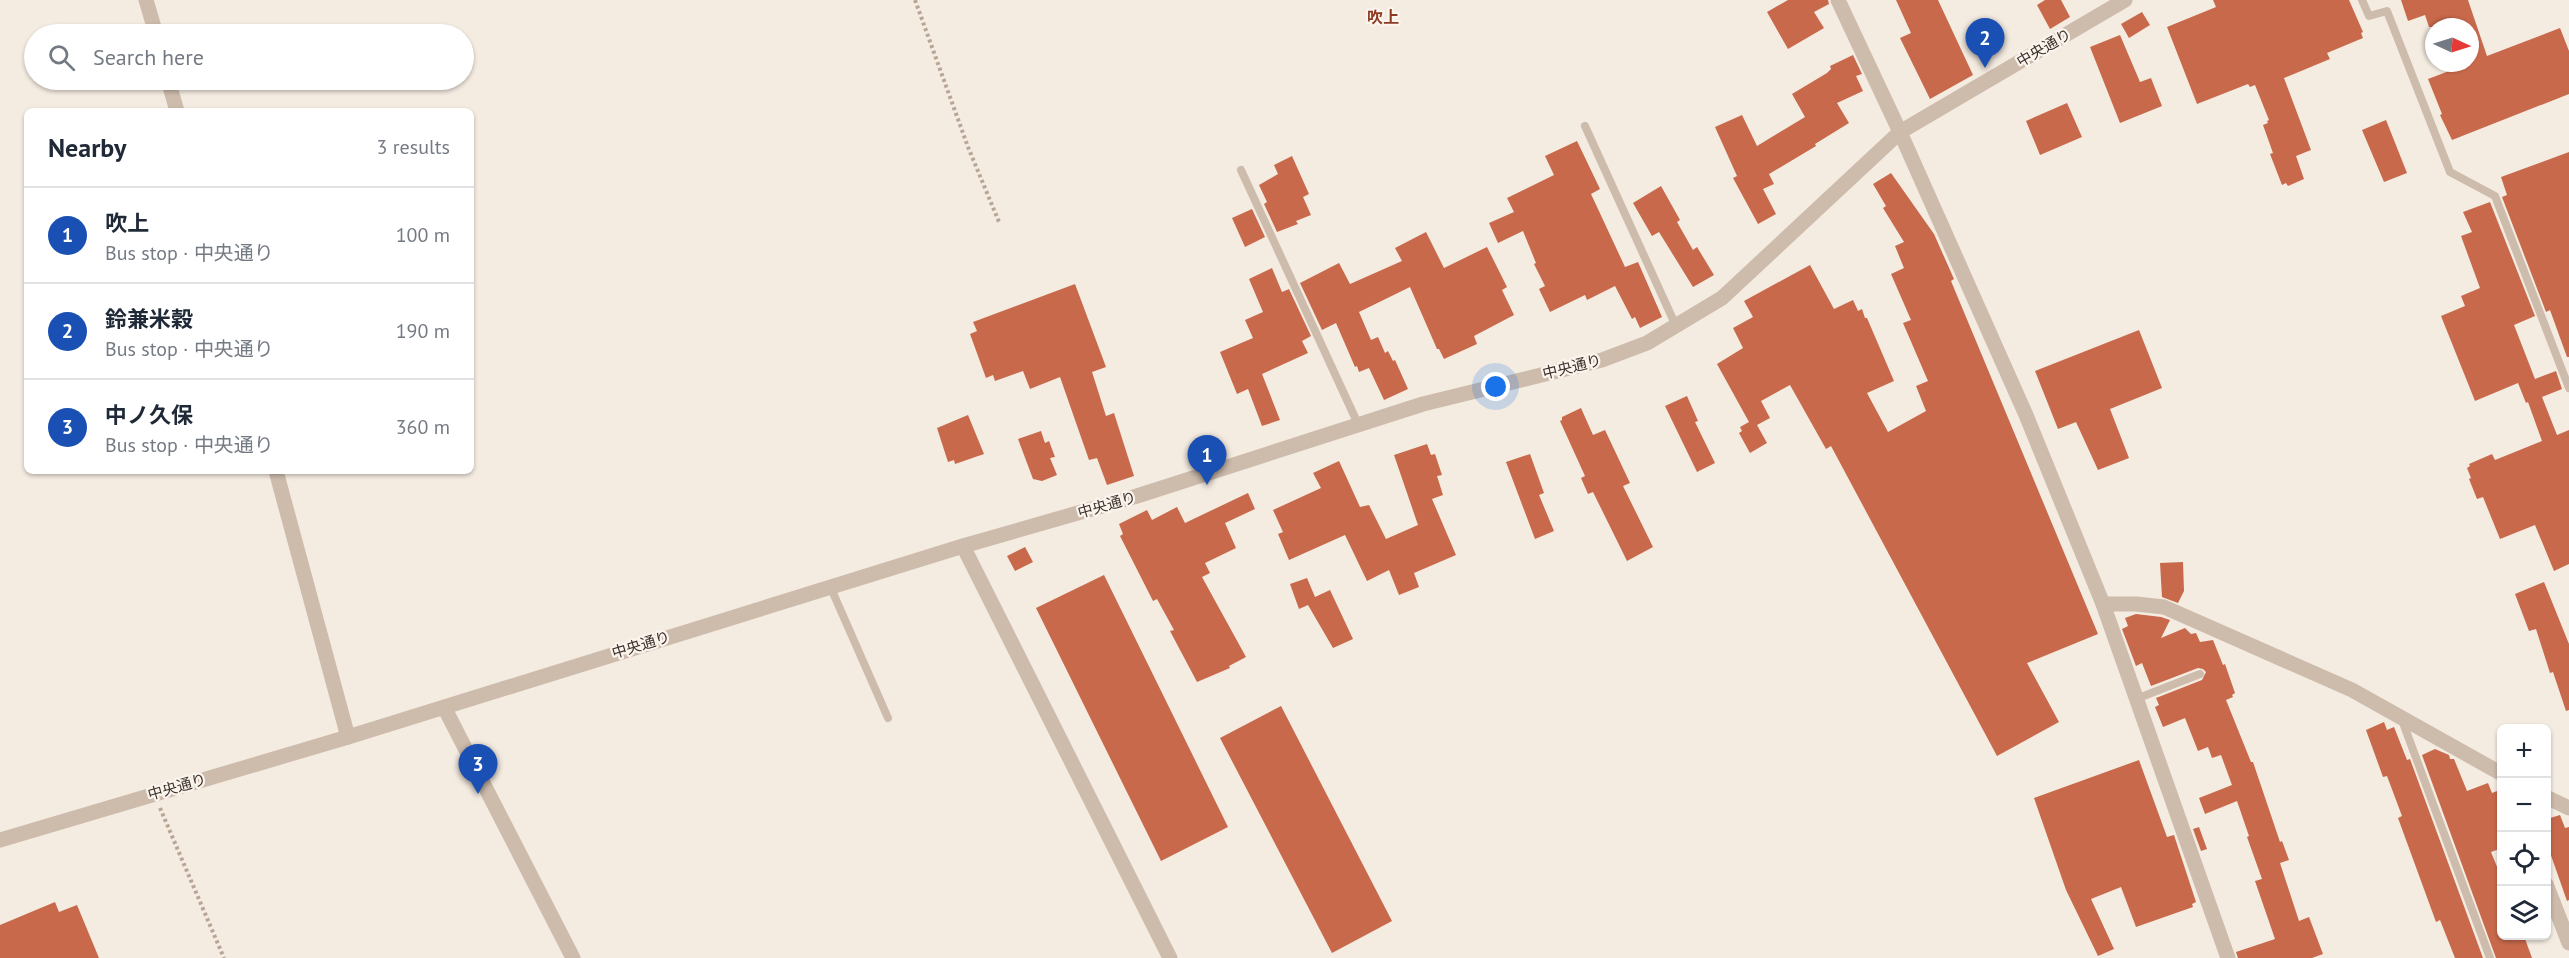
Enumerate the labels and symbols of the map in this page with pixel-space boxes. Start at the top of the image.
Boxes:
district label: 吹上 [1367,7,1399,27]
north arrow [2425,18,2479,72]
pin: 2 [1966,19,2004,68]
street label: 中央通り [2013,24,2074,71]
street label: 中央通り [1540,350,1603,383]
your location [1481,372,1510,401]
pin: 1 [1188,436,1226,485]
street label: 中央通り [1075,487,1138,522]
street label: 中央通り [609,627,672,662]
pin: 3 [458,744,498,794]
street label: 中央通り [145,769,208,804]

